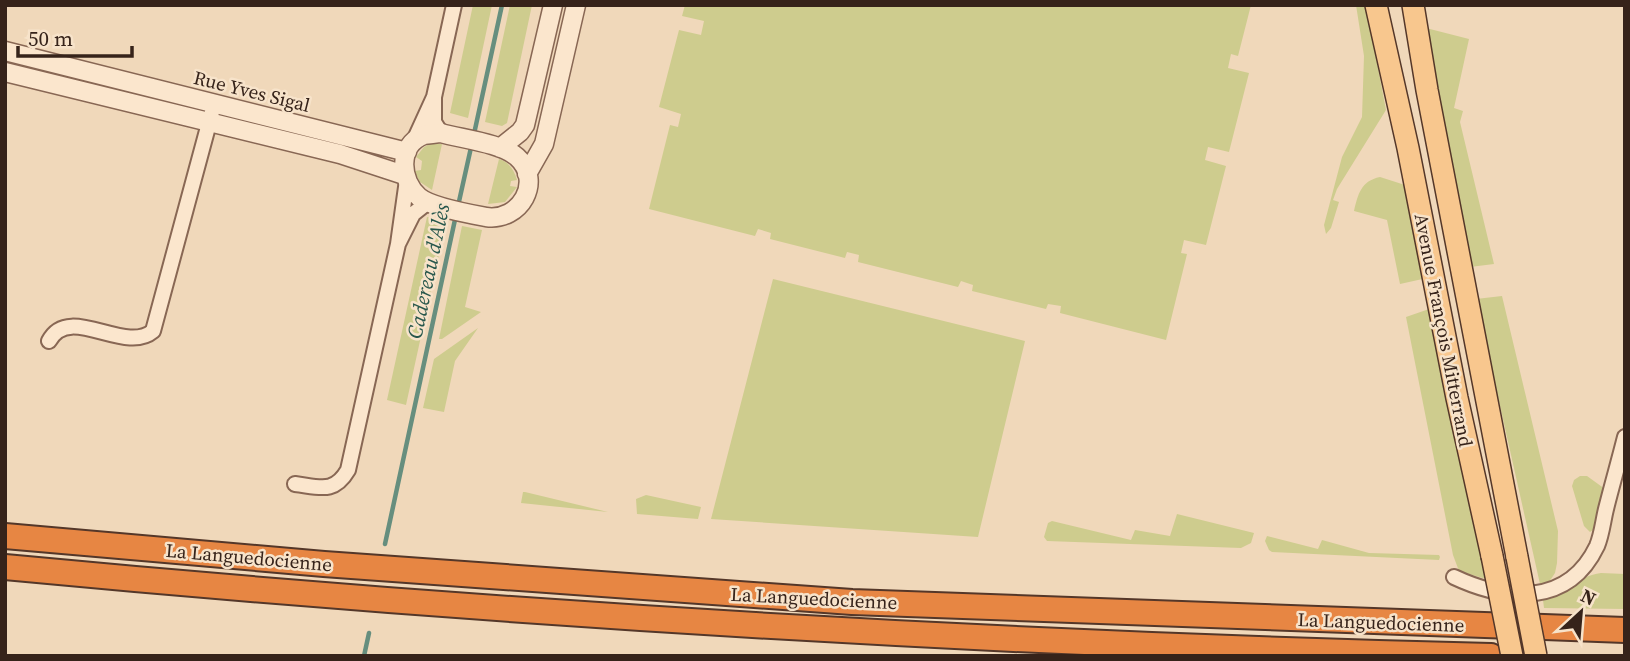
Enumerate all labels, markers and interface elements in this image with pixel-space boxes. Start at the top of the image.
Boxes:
scale bar [18,14,131,58]
text: 50 m [28,24,73,53]
street label: Rue Yves Sigal [191,64,313,118]
water label: Cadereau d'Alès [400,200,457,341]
street label: Avenue François Mitterrand [1409,211,1479,449]
street label: La Languedocienne [165,537,333,577]
north arrow [1546,577,1616,647]
street label: La Languedocienne [730,581,898,615]
text: N [1577,582,1601,612]
street label: La Languedocienne [1297,606,1465,638]

